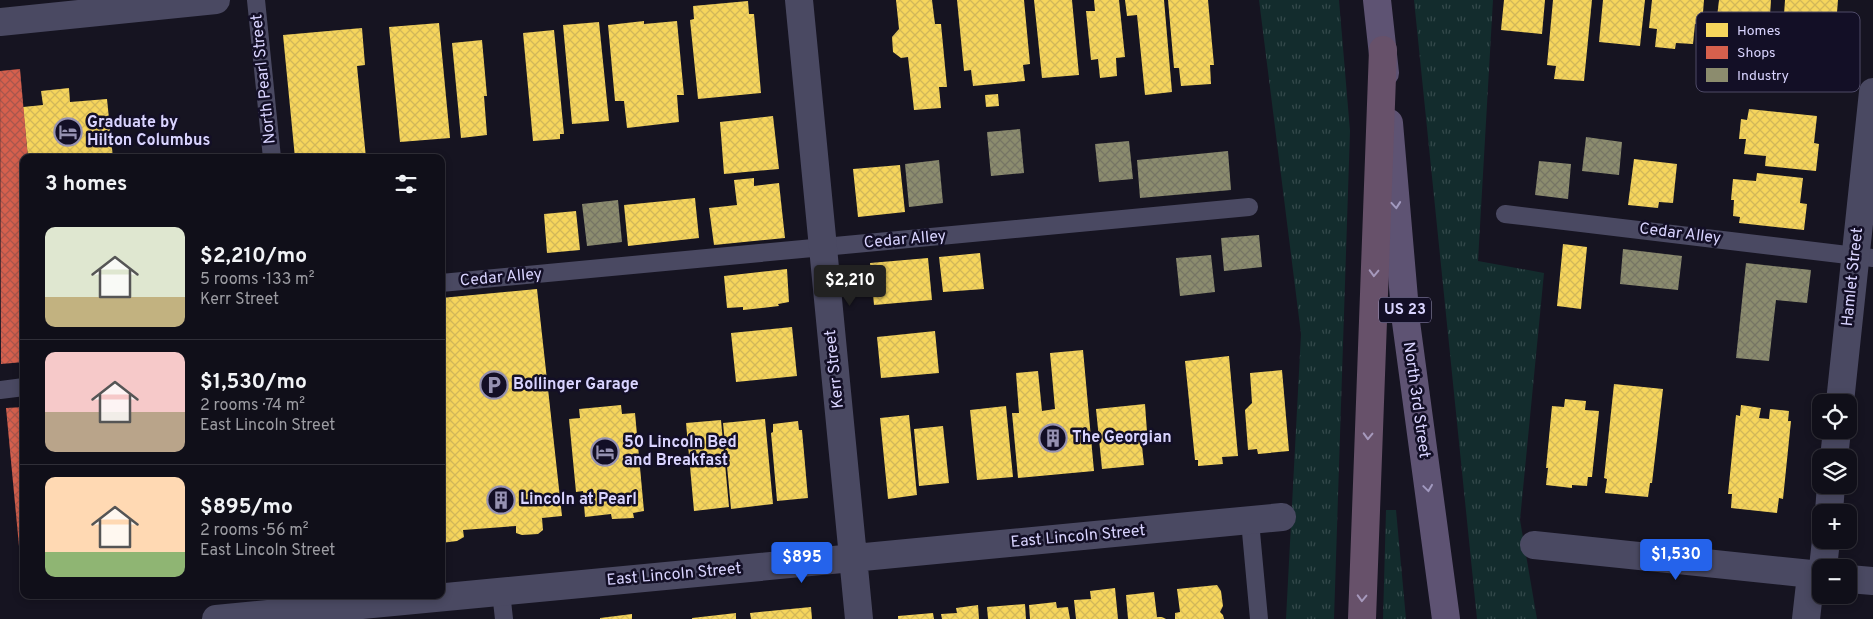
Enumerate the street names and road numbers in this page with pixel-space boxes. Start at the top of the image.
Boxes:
street label: North Pearl Street [247,13,281,145]
street label: Cedar Alley [1638,219,1722,249]
street label: Cedar Alley [863,226,947,254]
street label: Hamlet Street [1838,227,1868,327]
street label: Cedar Alley [459,264,543,292]
road number: US 23 [1379,298,1431,322]
street label: Kerr Street [821,329,849,409]
street label: North 3rd Street [1398,340,1434,460]
street label: East Lincoln Street [1010,521,1146,553]
street label: East Lincoln Street [606,559,742,591]

